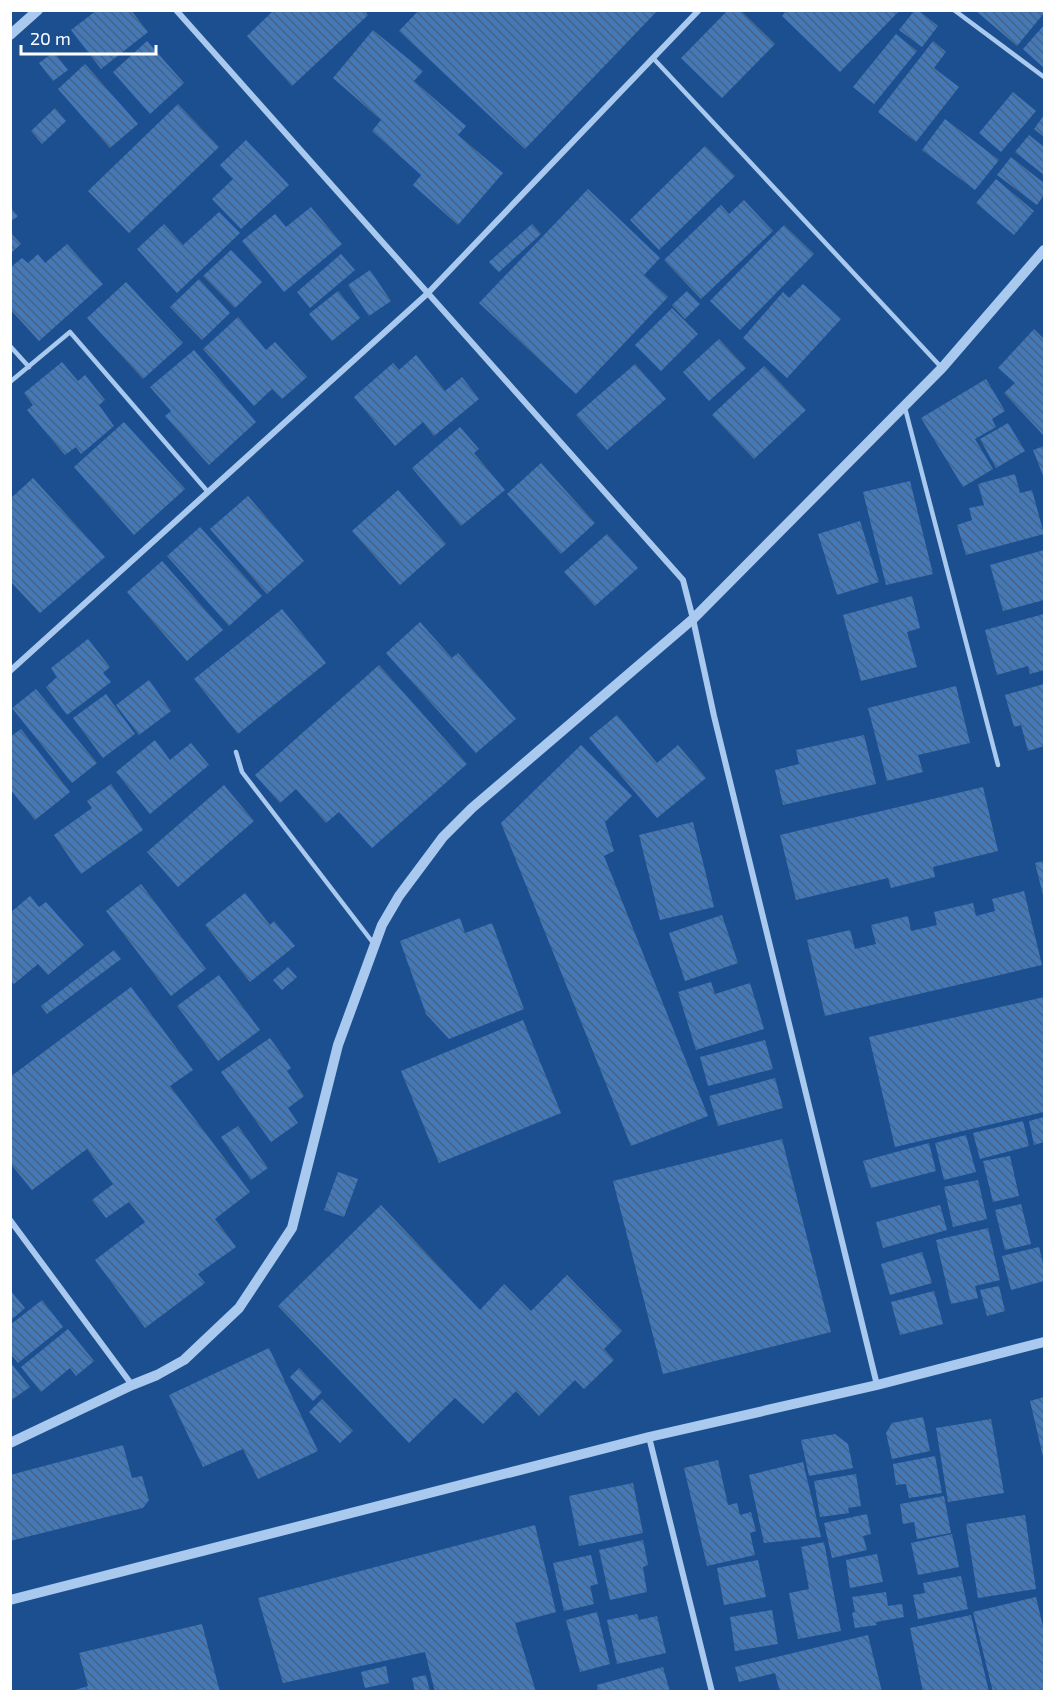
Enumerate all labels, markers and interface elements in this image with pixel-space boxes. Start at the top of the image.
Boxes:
scale bar [21,18,156,56]
text: 20 m [30,27,71,49]

